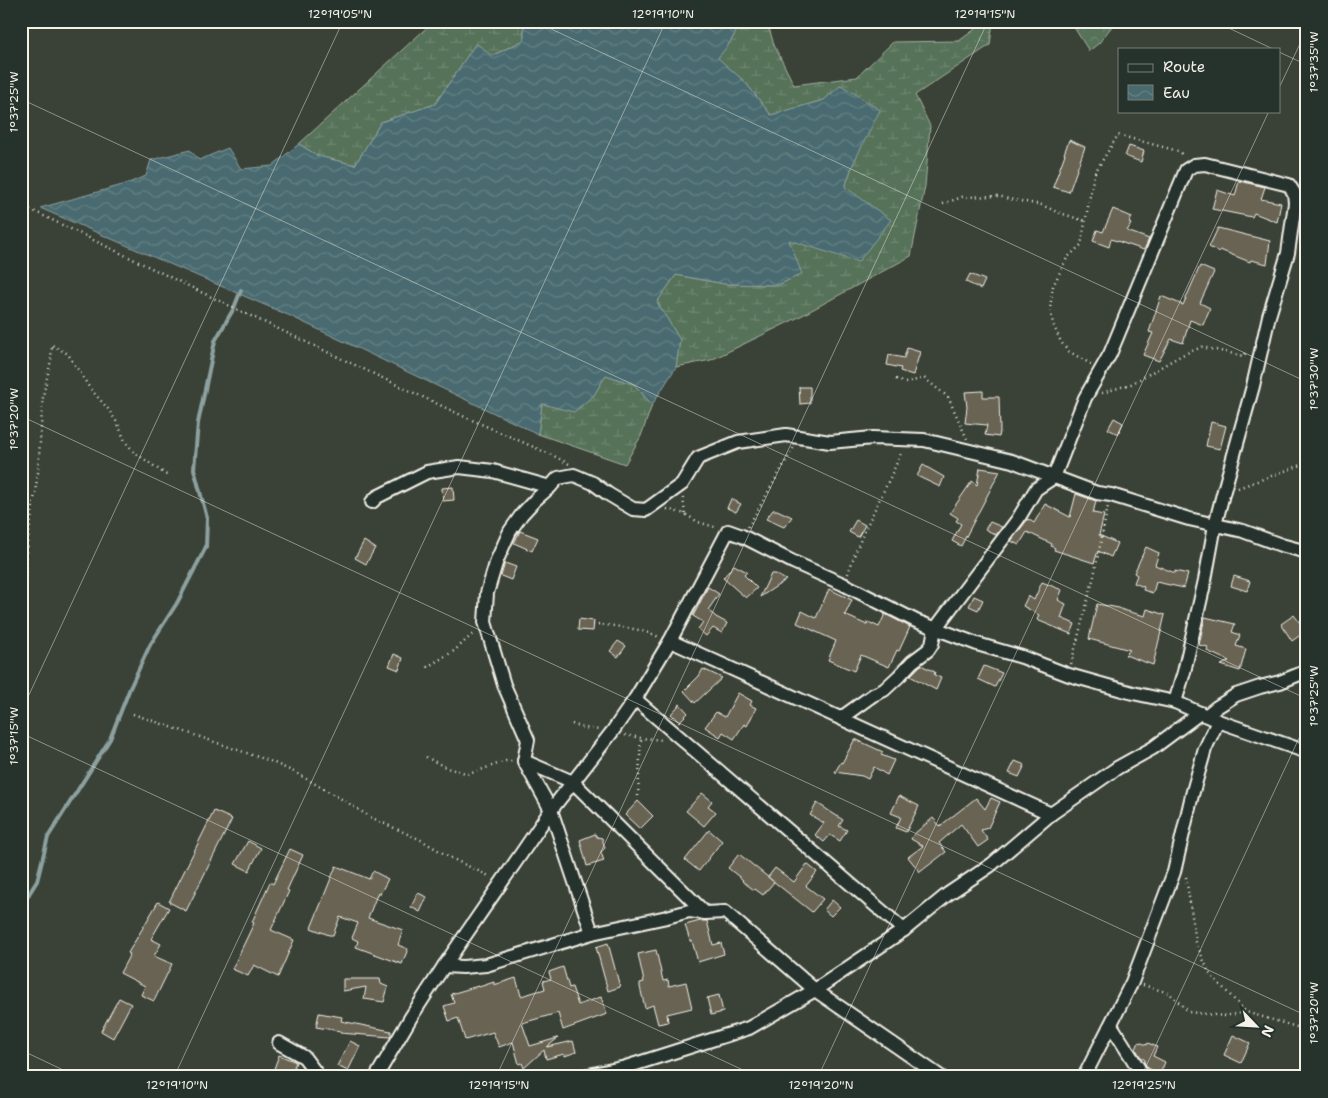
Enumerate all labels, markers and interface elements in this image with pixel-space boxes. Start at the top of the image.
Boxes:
text: 12°19'05"N [308,6,372,22]
text: 12°19'10"N [632,6,694,22]
text: 12°19'15"N [955,6,1016,22]
text: 1°37'35"W [1306,31,1322,93]
legend [1118,48,1280,112]
text: Route [1163,57,1205,77]
text: 1°37'25"W [6,71,22,133]
text: Eau [1163,83,1190,103]
text: 1°37'30"W [1306,348,1322,410]
text: 1°37'20"W [6,388,22,450]
text: 1°37'25"W [1306,665,1322,727]
text: 1°37'15"W [6,707,22,765]
text: 1°37'20"W [1306,982,1322,1044]
north arrow [1230,1000,1280,1050]
text: N [1257,1023,1278,1040]
text: 12°19'10"N [146,1077,208,1093]
text: 12°19'15"N [469,1077,530,1093]
text: 12°19'20"N [788,1077,854,1093]
text: 12°19'25"N [1112,1077,1176,1093]

